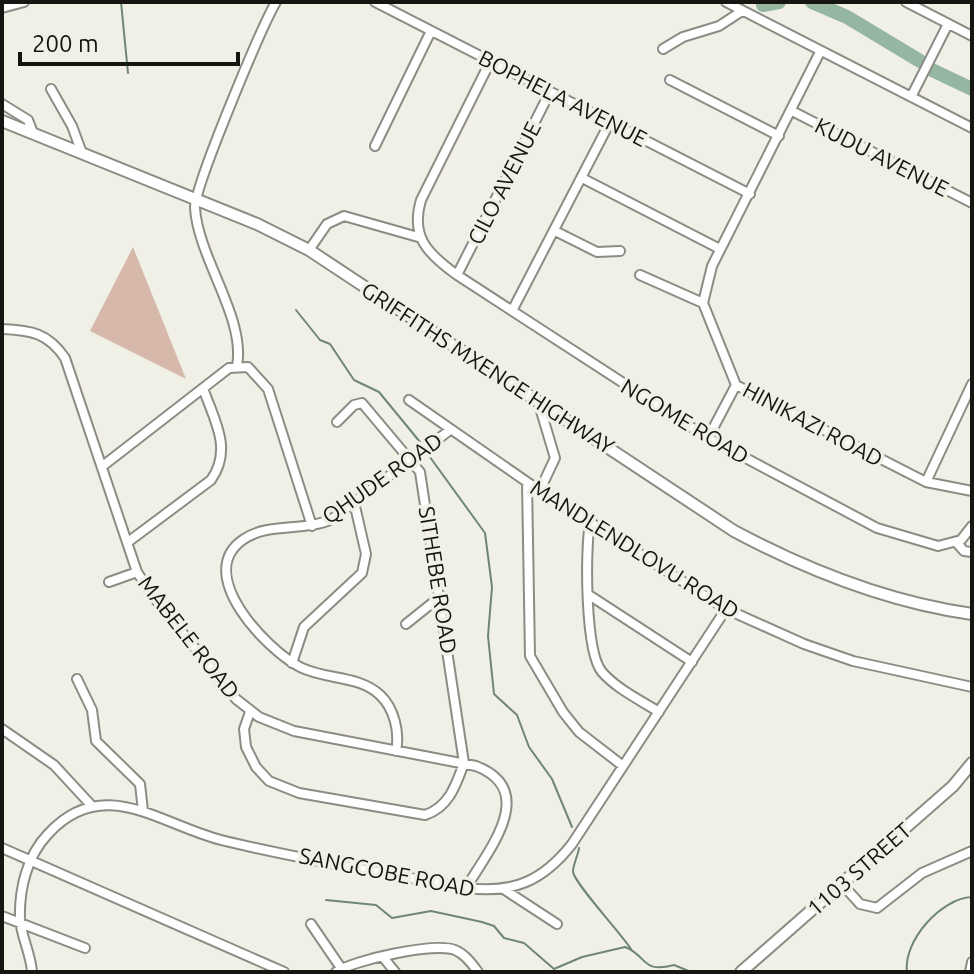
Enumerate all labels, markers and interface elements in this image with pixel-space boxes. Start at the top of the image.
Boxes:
scale bar [20,16,238,66]
text: 200 m [32,30,99,57]
street label: BOPHELA AVENUE [475,44,652,151]
street label: KUDU AVENUE [811,112,953,201]
street label: CILO AVENUE [462,117,545,248]
street label: GRIFFITHS MXENGE HIGHWAY [357,276,619,459]
street label: NGOME ROAD [617,373,754,468]
street label: HINIKAZI ROAD [739,376,887,471]
street label: QHUDE ROAD [317,427,447,528]
street label: MANDLENDLOVU ROAD [526,474,744,623]
street label: SITHEBE ROAD [415,504,462,655]
street label: MABELE ROAD [134,570,245,703]
street label: 1103 STREET [802,817,916,920]
street label: SANGCOBE ROAD [297,842,477,901]

